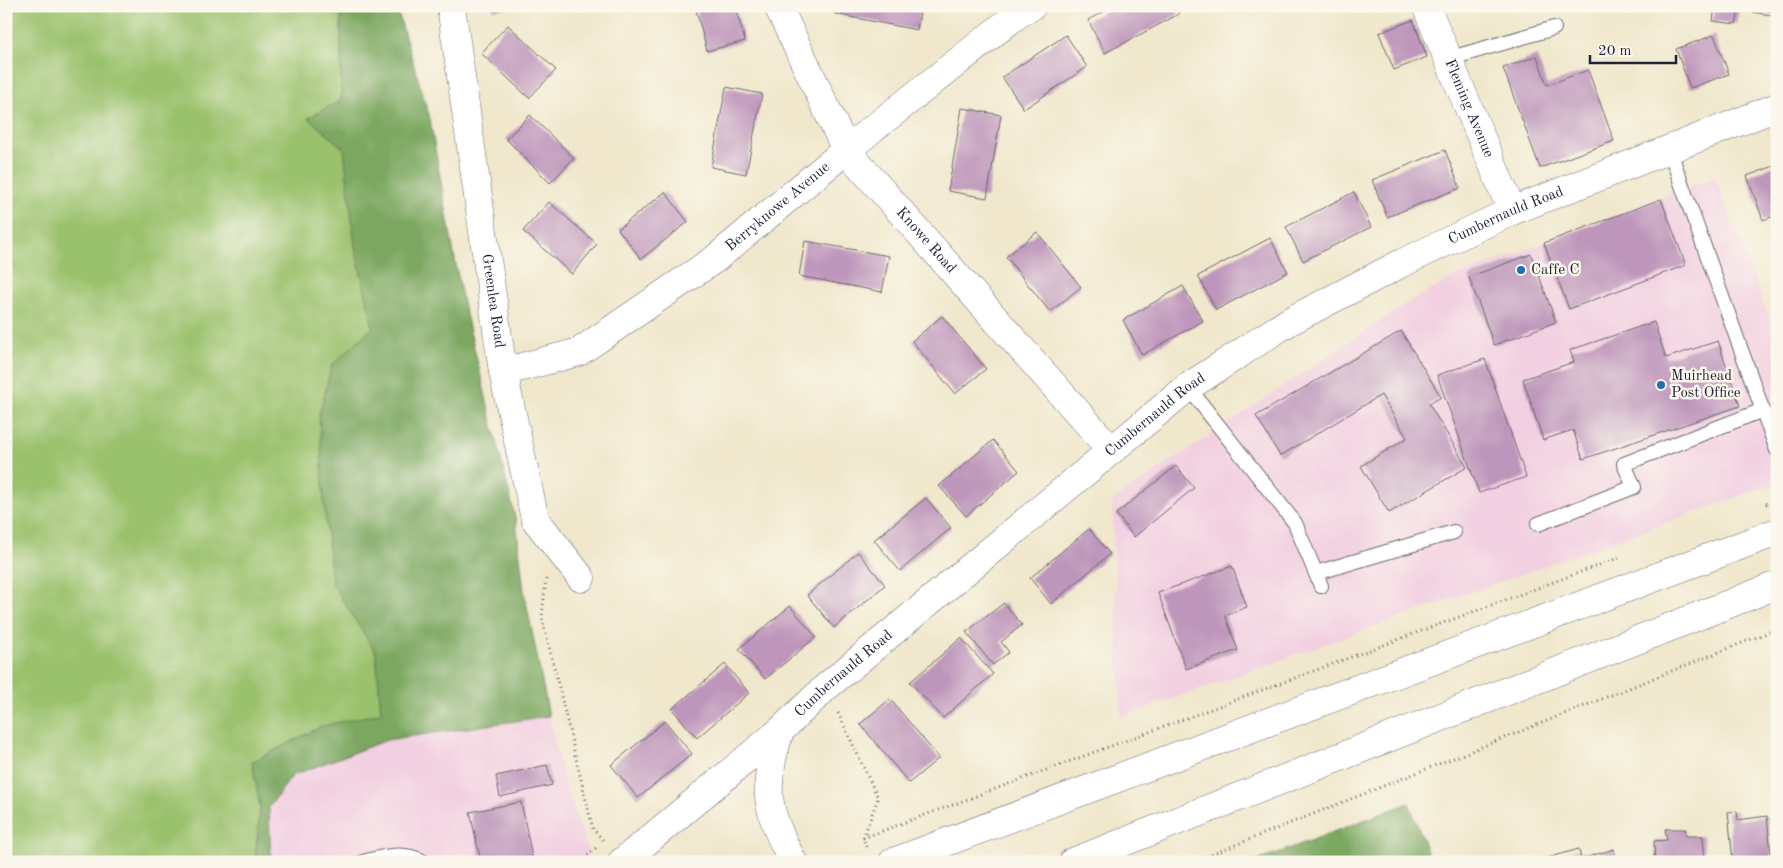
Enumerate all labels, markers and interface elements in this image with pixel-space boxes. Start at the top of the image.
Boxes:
scale bar [1590,32,1677,64]
text: 20 m [1598,44,1632,59]
street label: Fleming Avenue [1442,57,1496,160]
street label: Berryknowe Avenue [723,159,833,254]
street label: Cumbernauld Road [1446,184,1566,247]
street label: Knowe Road [893,205,959,276]
street label: Greenlea Road [479,253,507,349]
place label: Caffe C [1531,263,1580,278]
marker: Caffe C [1515,264,1527,276]
place label: Muirhead Post Office [1671,369,1741,401]
street label: Cumbernauld Road [1102,370,1208,460]
marker: Muirhead Post Office [1655,379,1667,391]
street label: Cumbernauld Road [792,628,896,720]

